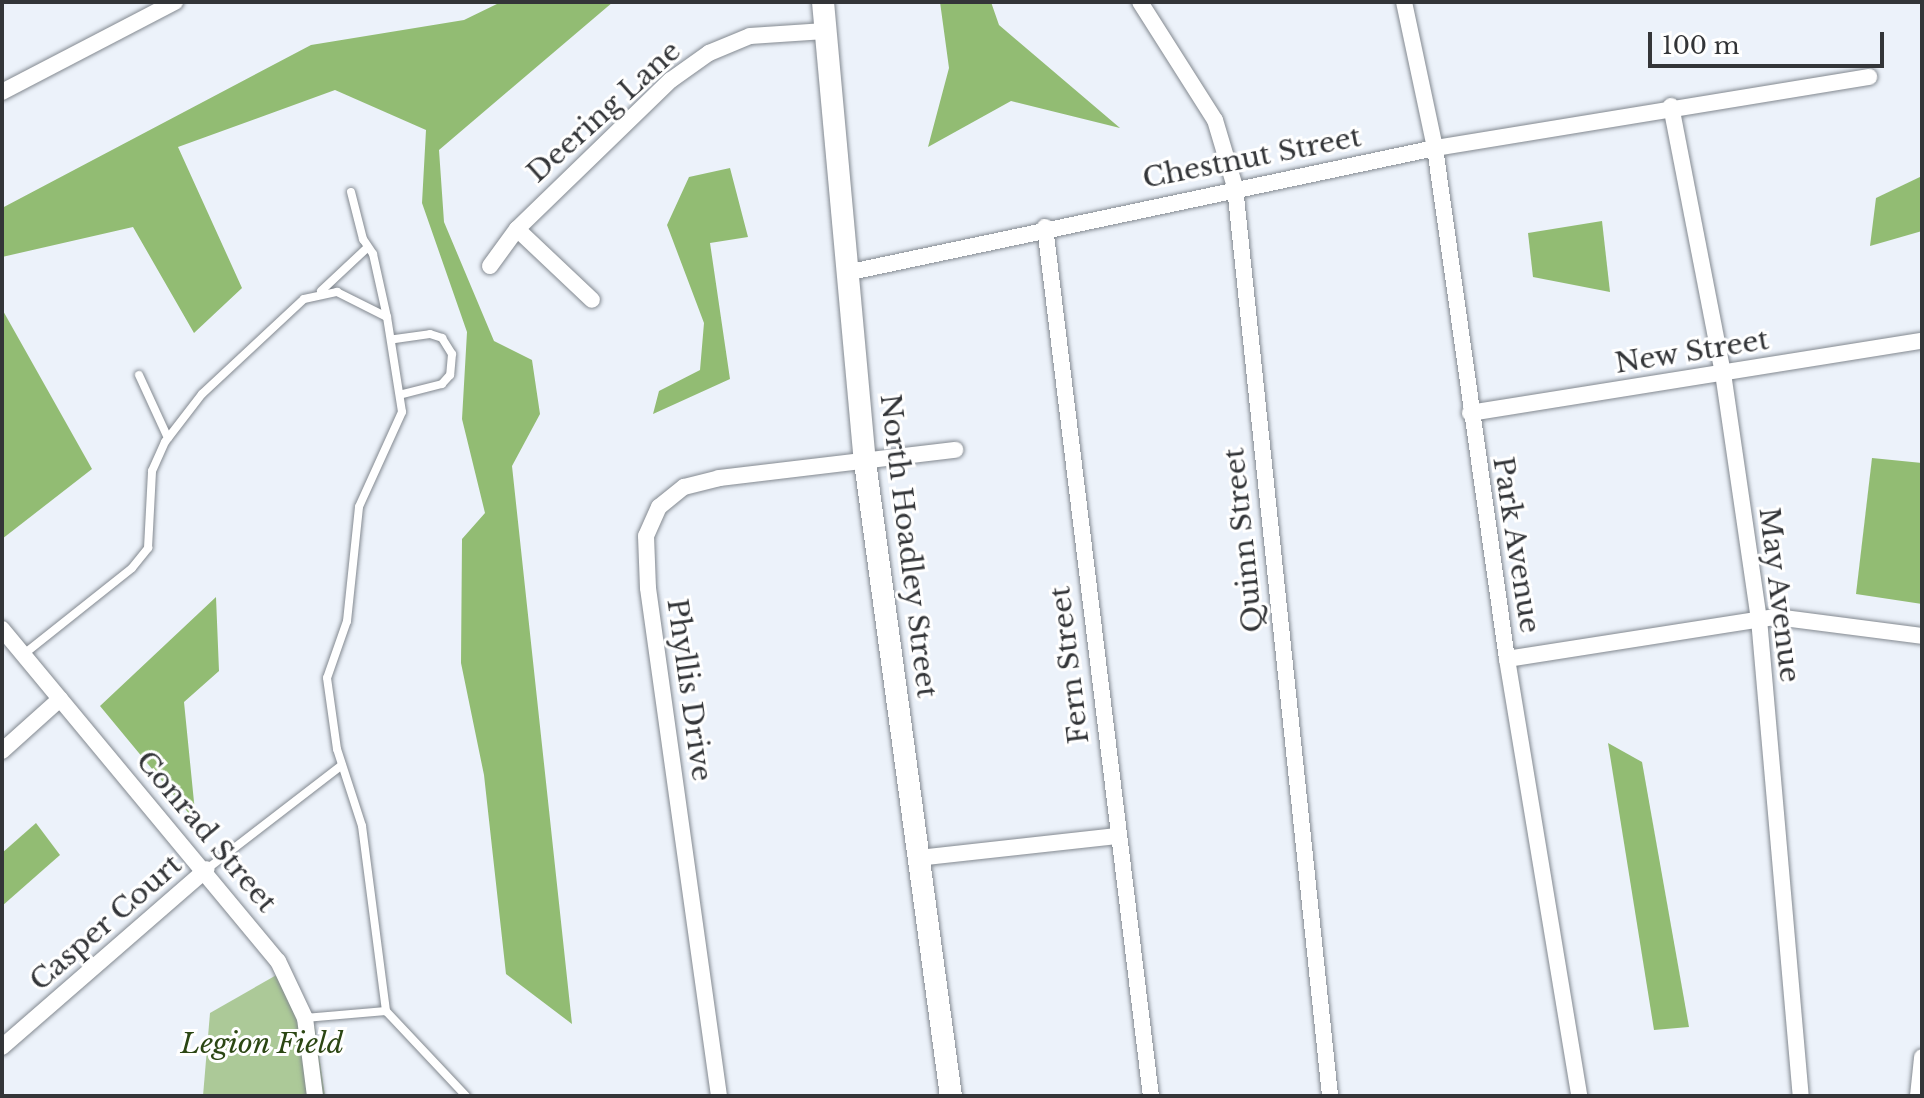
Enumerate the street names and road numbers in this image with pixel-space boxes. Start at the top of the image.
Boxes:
street label: Deering Lane [520,34,688,190]
street label: Chestnut Street [1140,120,1364,196]
street label: New Street [1612,323,1772,381]
street label: North Hoadley Street [873,392,943,700]
street label: Quinn Street [1218,446,1270,634]
street label: Park Avenue [1485,454,1547,636]
street label: May Avenue [1751,505,1807,685]
street label: Fern Street [1044,584,1096,746]
street label: Phyllis Drive [660,597,718,783]
street label: Conrad Street [129,745,283,919]
street label: Casper Court [23,848,189,998]

